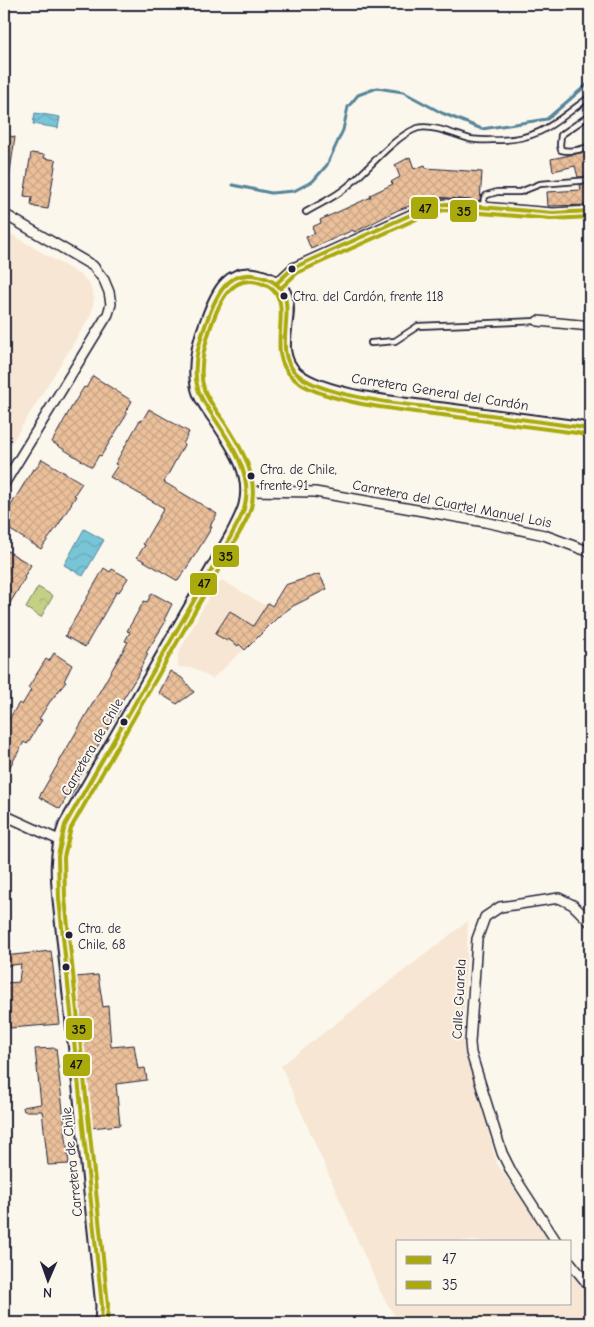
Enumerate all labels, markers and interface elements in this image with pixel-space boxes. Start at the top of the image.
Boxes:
line badge: 47 [410,196,439,220]
line badge: 35 [449,199,478,223]
text: 47 [419,200,432,217]
text: 35 [457,203,471,220]
unlabelled marker [287,264,297,274]
place label: Ctra. del Cardón, frente 118 [293,289,444,304]
marker: Ctra. del Cardón, frente 118 [279,291,289,301]
street label: Carretera General del Cardón [350,370,530,414]
place label: Ctra. de Chile, frente 91 [259,462,337,493]
marker: Ctra. de Chile, frente 91 [246,471,256,481]
street label: Carretera del Cuartel Manuel Lois [351,476,553,532]
line badge: 35 [212,544,240,568]
text: 35 [219,548,233,565]
line badge: 47 [189,572,218,596]
text: 47 [198,575,211,592]
street label: Carretera de Chile [57,695,127,799]
unlabelled marker [119,717,129,727]
place label: Ctra. de Chile, 68 [78,921,126,952]
marker: Ctra. de Chile, 68 [64,930,74,940]
street label: Calle Guarela [448,958,470,1040]
unlabelled marker [61,962,71,972]
line badge: 35 [65,1017,93,1041]
text: 35 [72,1021,86,1038]
line badge: 47 [62,1053,91,1077]
text: 47 [70,1056,83,1073]
street label: Carretera de Chile [58,1106,86,1218]
legend [396,1240,572,1304]
text: 47 [442,1250,456,1268]
north arrow [22,1254,72,1304]
text: 35 [442,1276,458,1294]
text: N [43,1284,52,1301]

